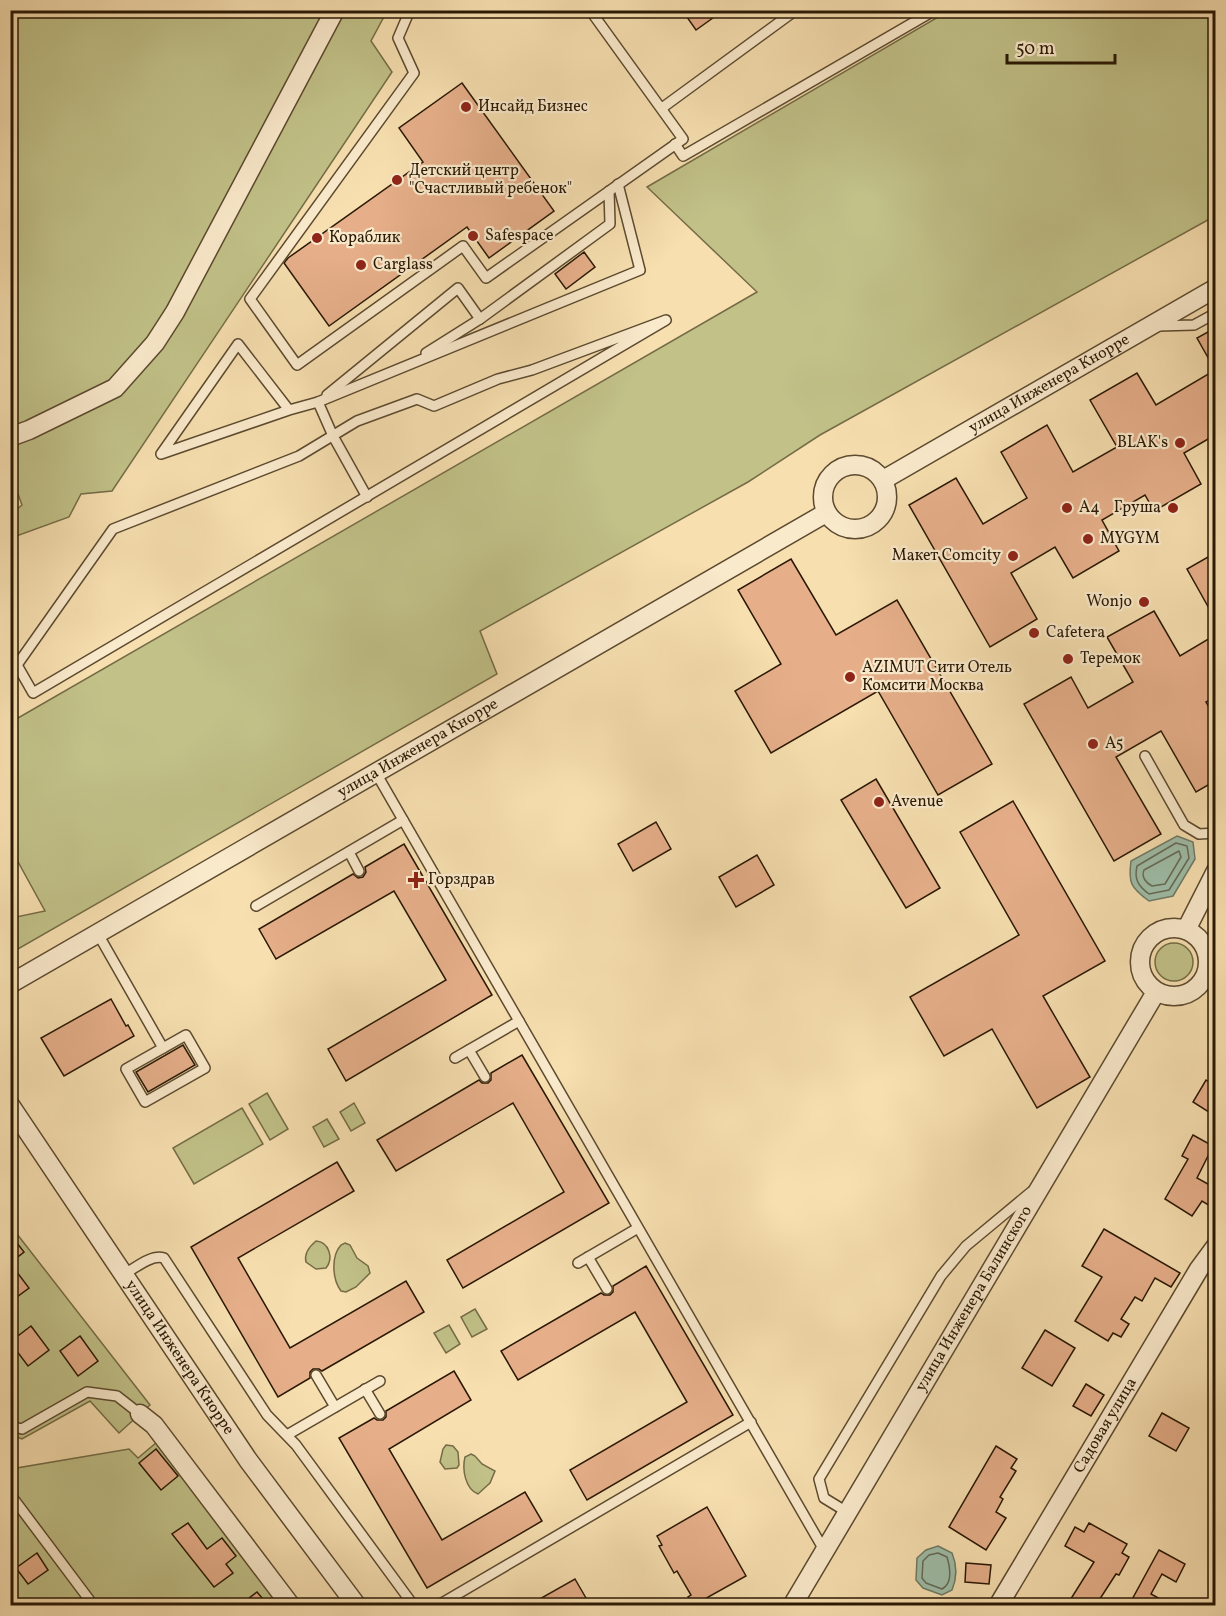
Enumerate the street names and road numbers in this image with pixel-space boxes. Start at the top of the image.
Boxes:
street label: улица Инженера Кнорре [965,329,1134,439]
street label: улица Инженера Кнорре [333,693,502,804]
street label: улица Инженера Балинского [910,1202,1038,1396]
street label: улица Инженера Кнорре [119,1276,239,1439]
street label: Садовая улица [1069,1374,1143,1478]

